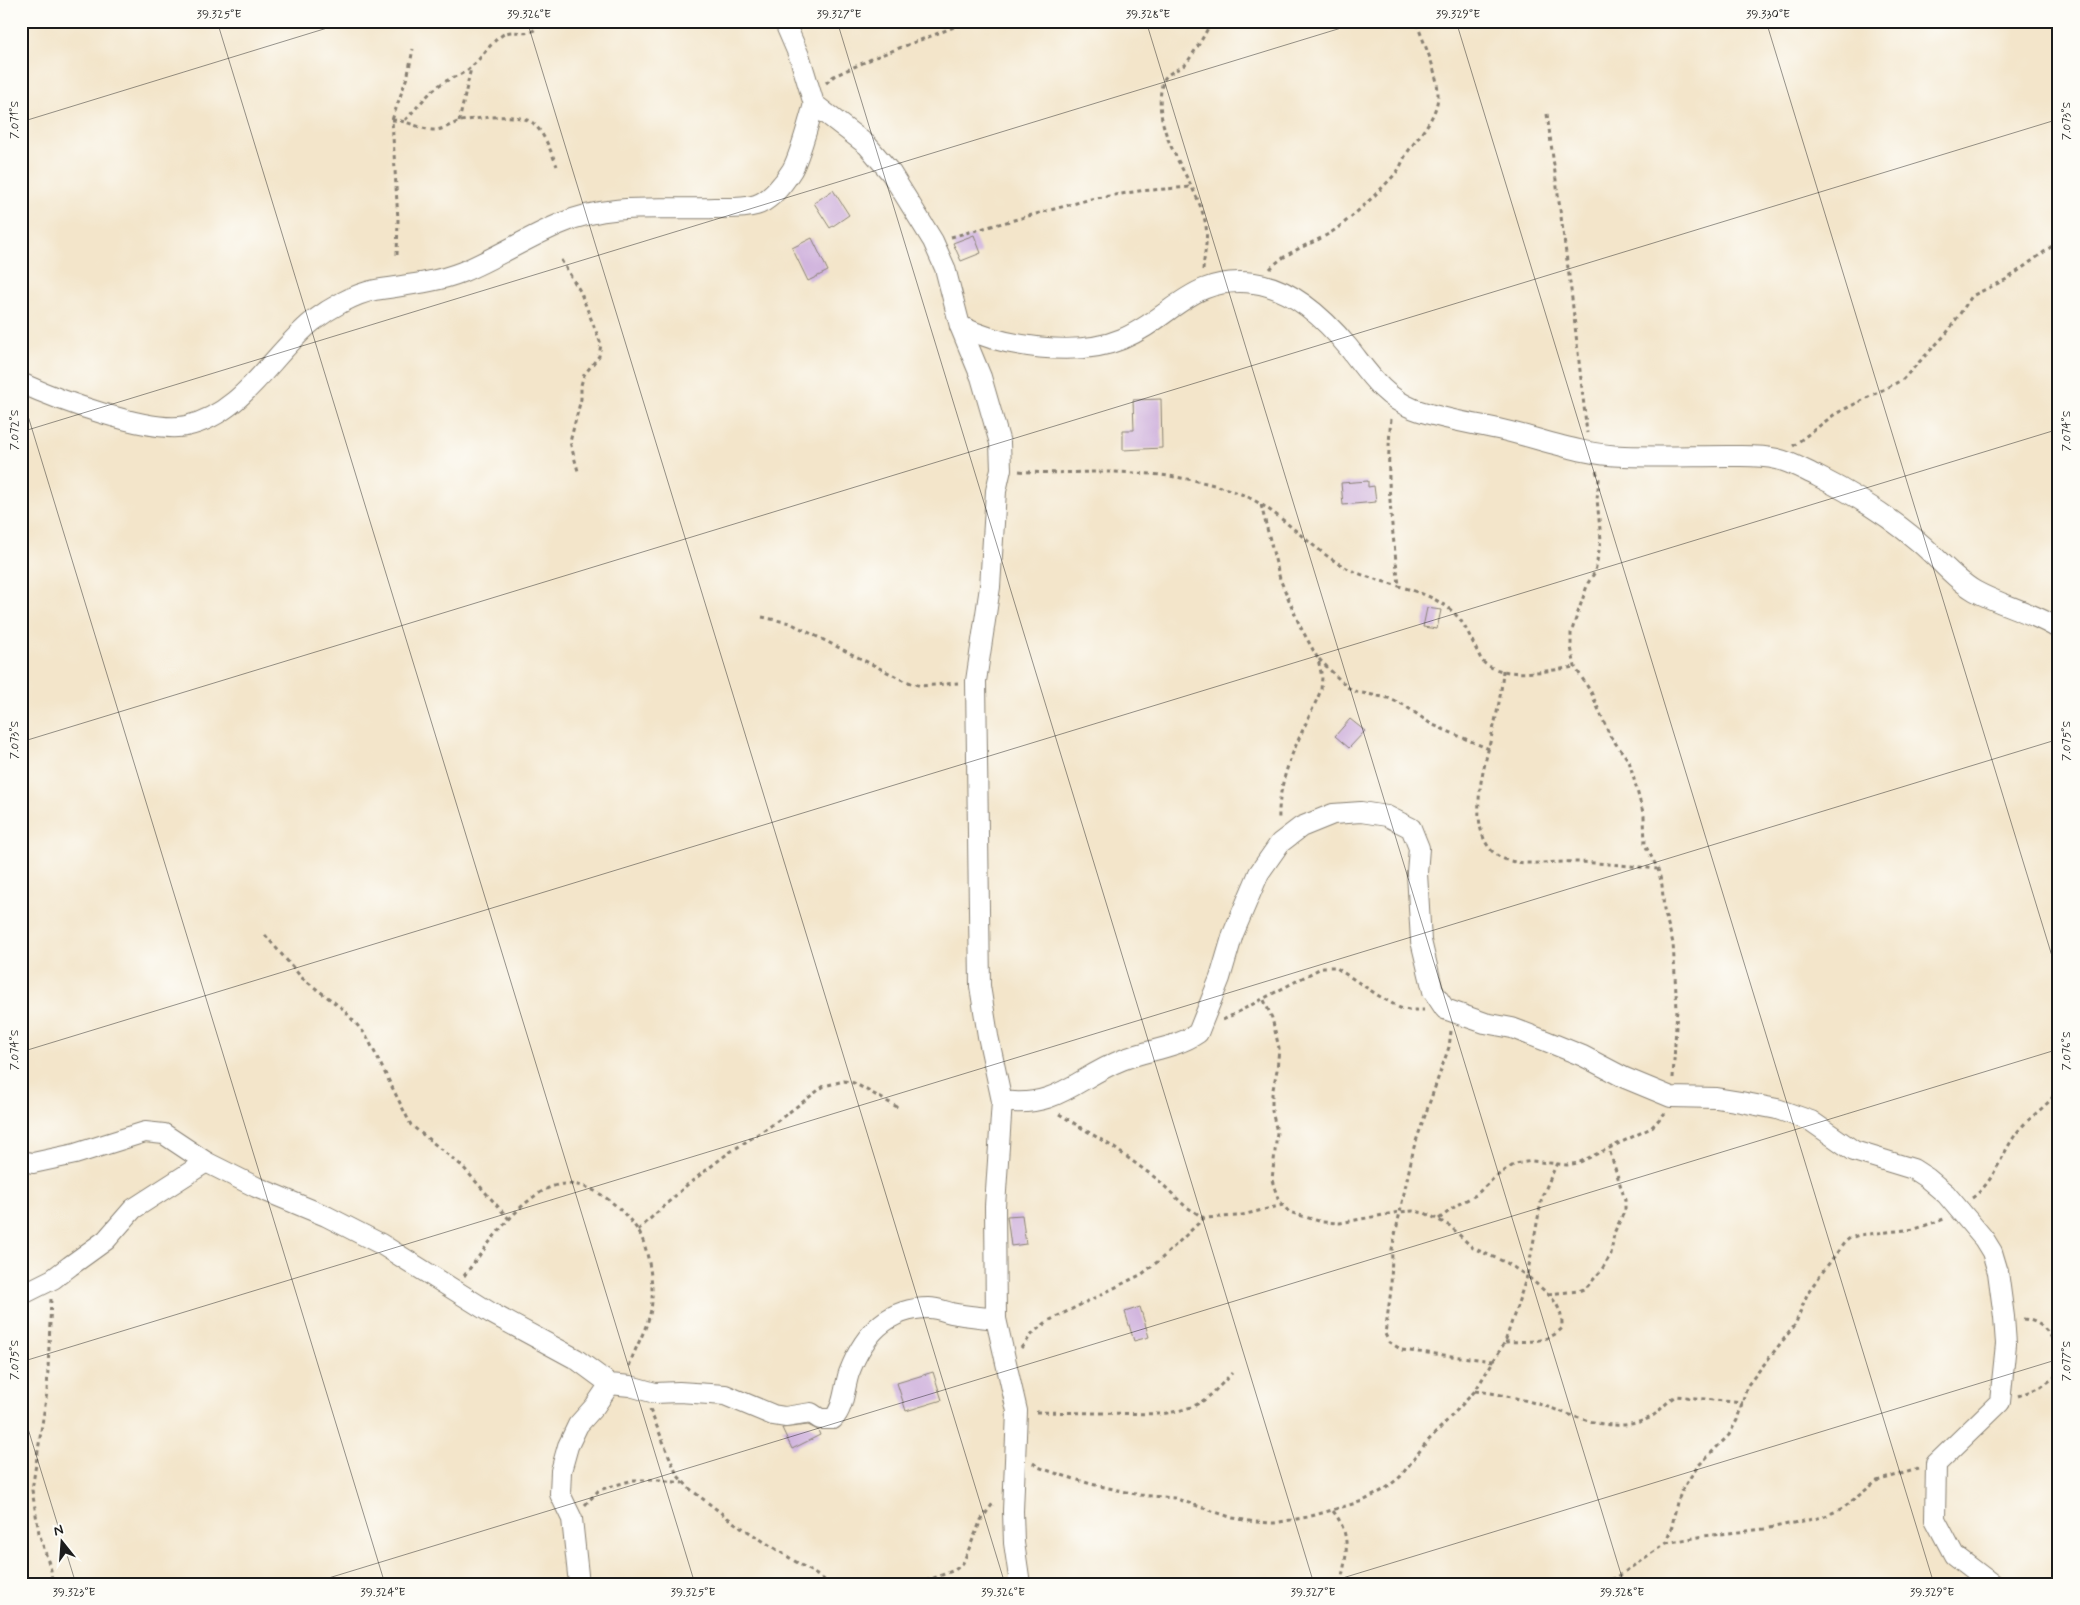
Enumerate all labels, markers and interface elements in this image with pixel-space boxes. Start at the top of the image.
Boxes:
text: 39.325°E [197,7,241,23]
text: 39.326°E [507,7,551,23]
text: 39.327°E [817,7,861,23]
text: 39.328°E [1126,7,1170,23]
text: 39.329°E [1436,7,1480,23]
text: 39.330°E [1746,7,1790,23]
text: 7.071°S [7,101,23,139]
text: 7.073°S [2059,101,2075,140]
text: 7.072°S [7,409,23,450]
text: 7.074°S [2059,410,2075,451]
text: 7.073°S [7,720,23,759]
text: 7.075°S [2059,721,2075,761]
text: 7.074°S [7,1029,23,1070]
text: 7.076°S [2059,1031,2075,1071]
text: 7.075°S [7,1340,23,1380]
text: 7.077°S [2059,1341,2075,1381]
north arrow [38,1518,88,1568]
text: N [51,1521,66,1540]
text: 39.323°E [52,1585,96,1601]
text: 39.324°E [360,1585,406,1601]
text: 39.325°E [671,1585,715,1601]
text: 39.326°E [981,1585,1025,1601]
text: 39.327°E [1291,1585,1335,1601]
text: 39.328°E [1600,1585,1644,1601]
text: 39.329°E [1910,1585,1954,1601]

